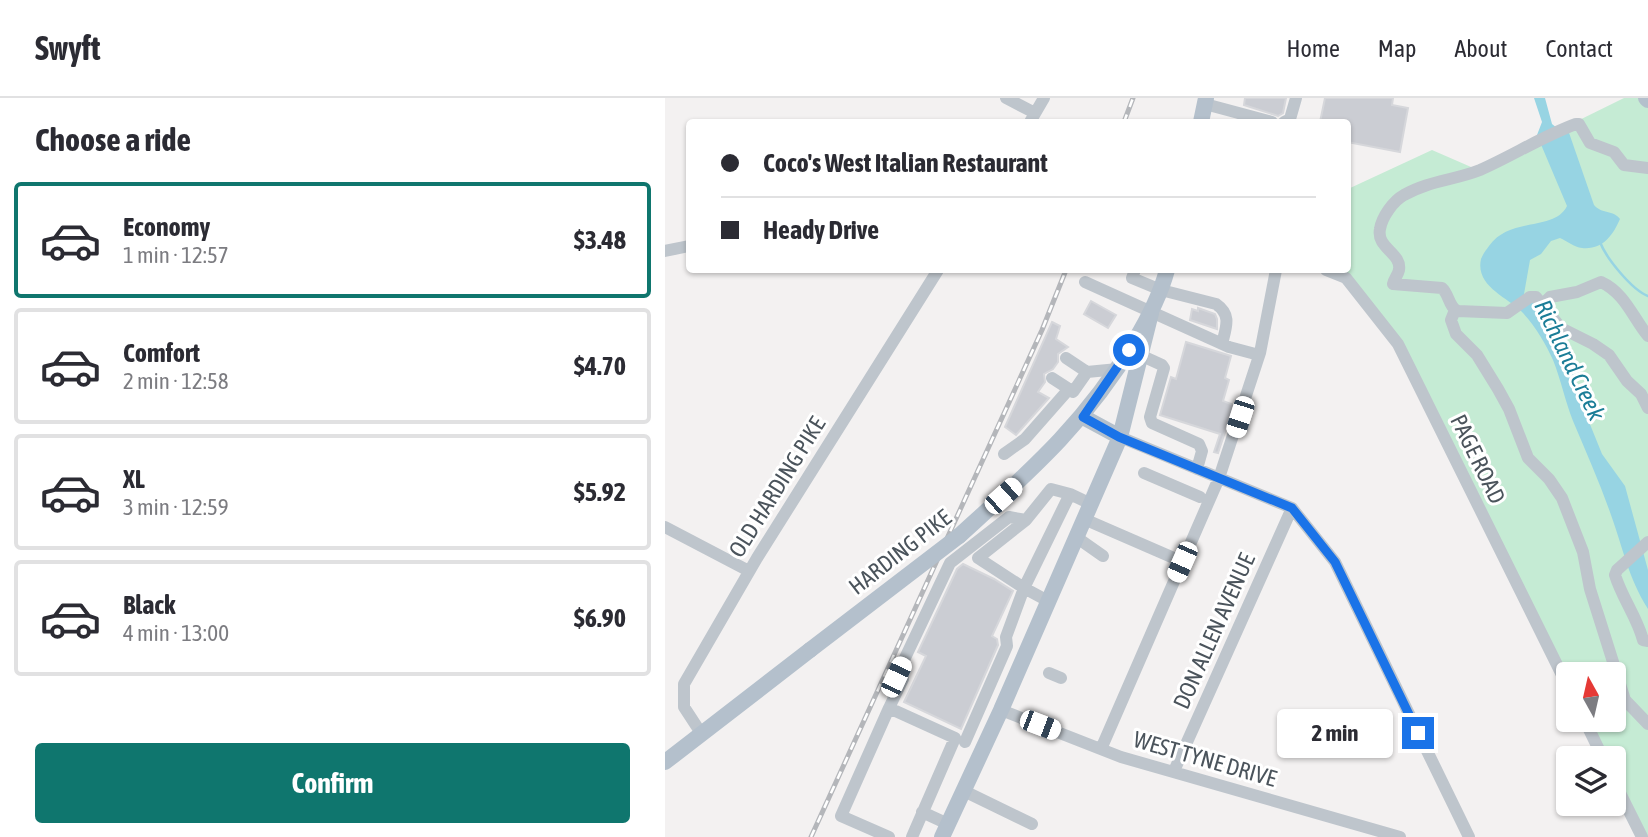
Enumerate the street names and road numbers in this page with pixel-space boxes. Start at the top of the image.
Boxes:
street label: PAGE ROAD [1445,410,1511,508]
street label: OLD HARDING PIKE [723,412,831,562]
street label: HARDING PIKE [844,504,956,600]
street label: DON ALLEN AVENUE [1168,549,1260,713]
street label: WEST TYNE DRIVE [1131,726,1280,792]

